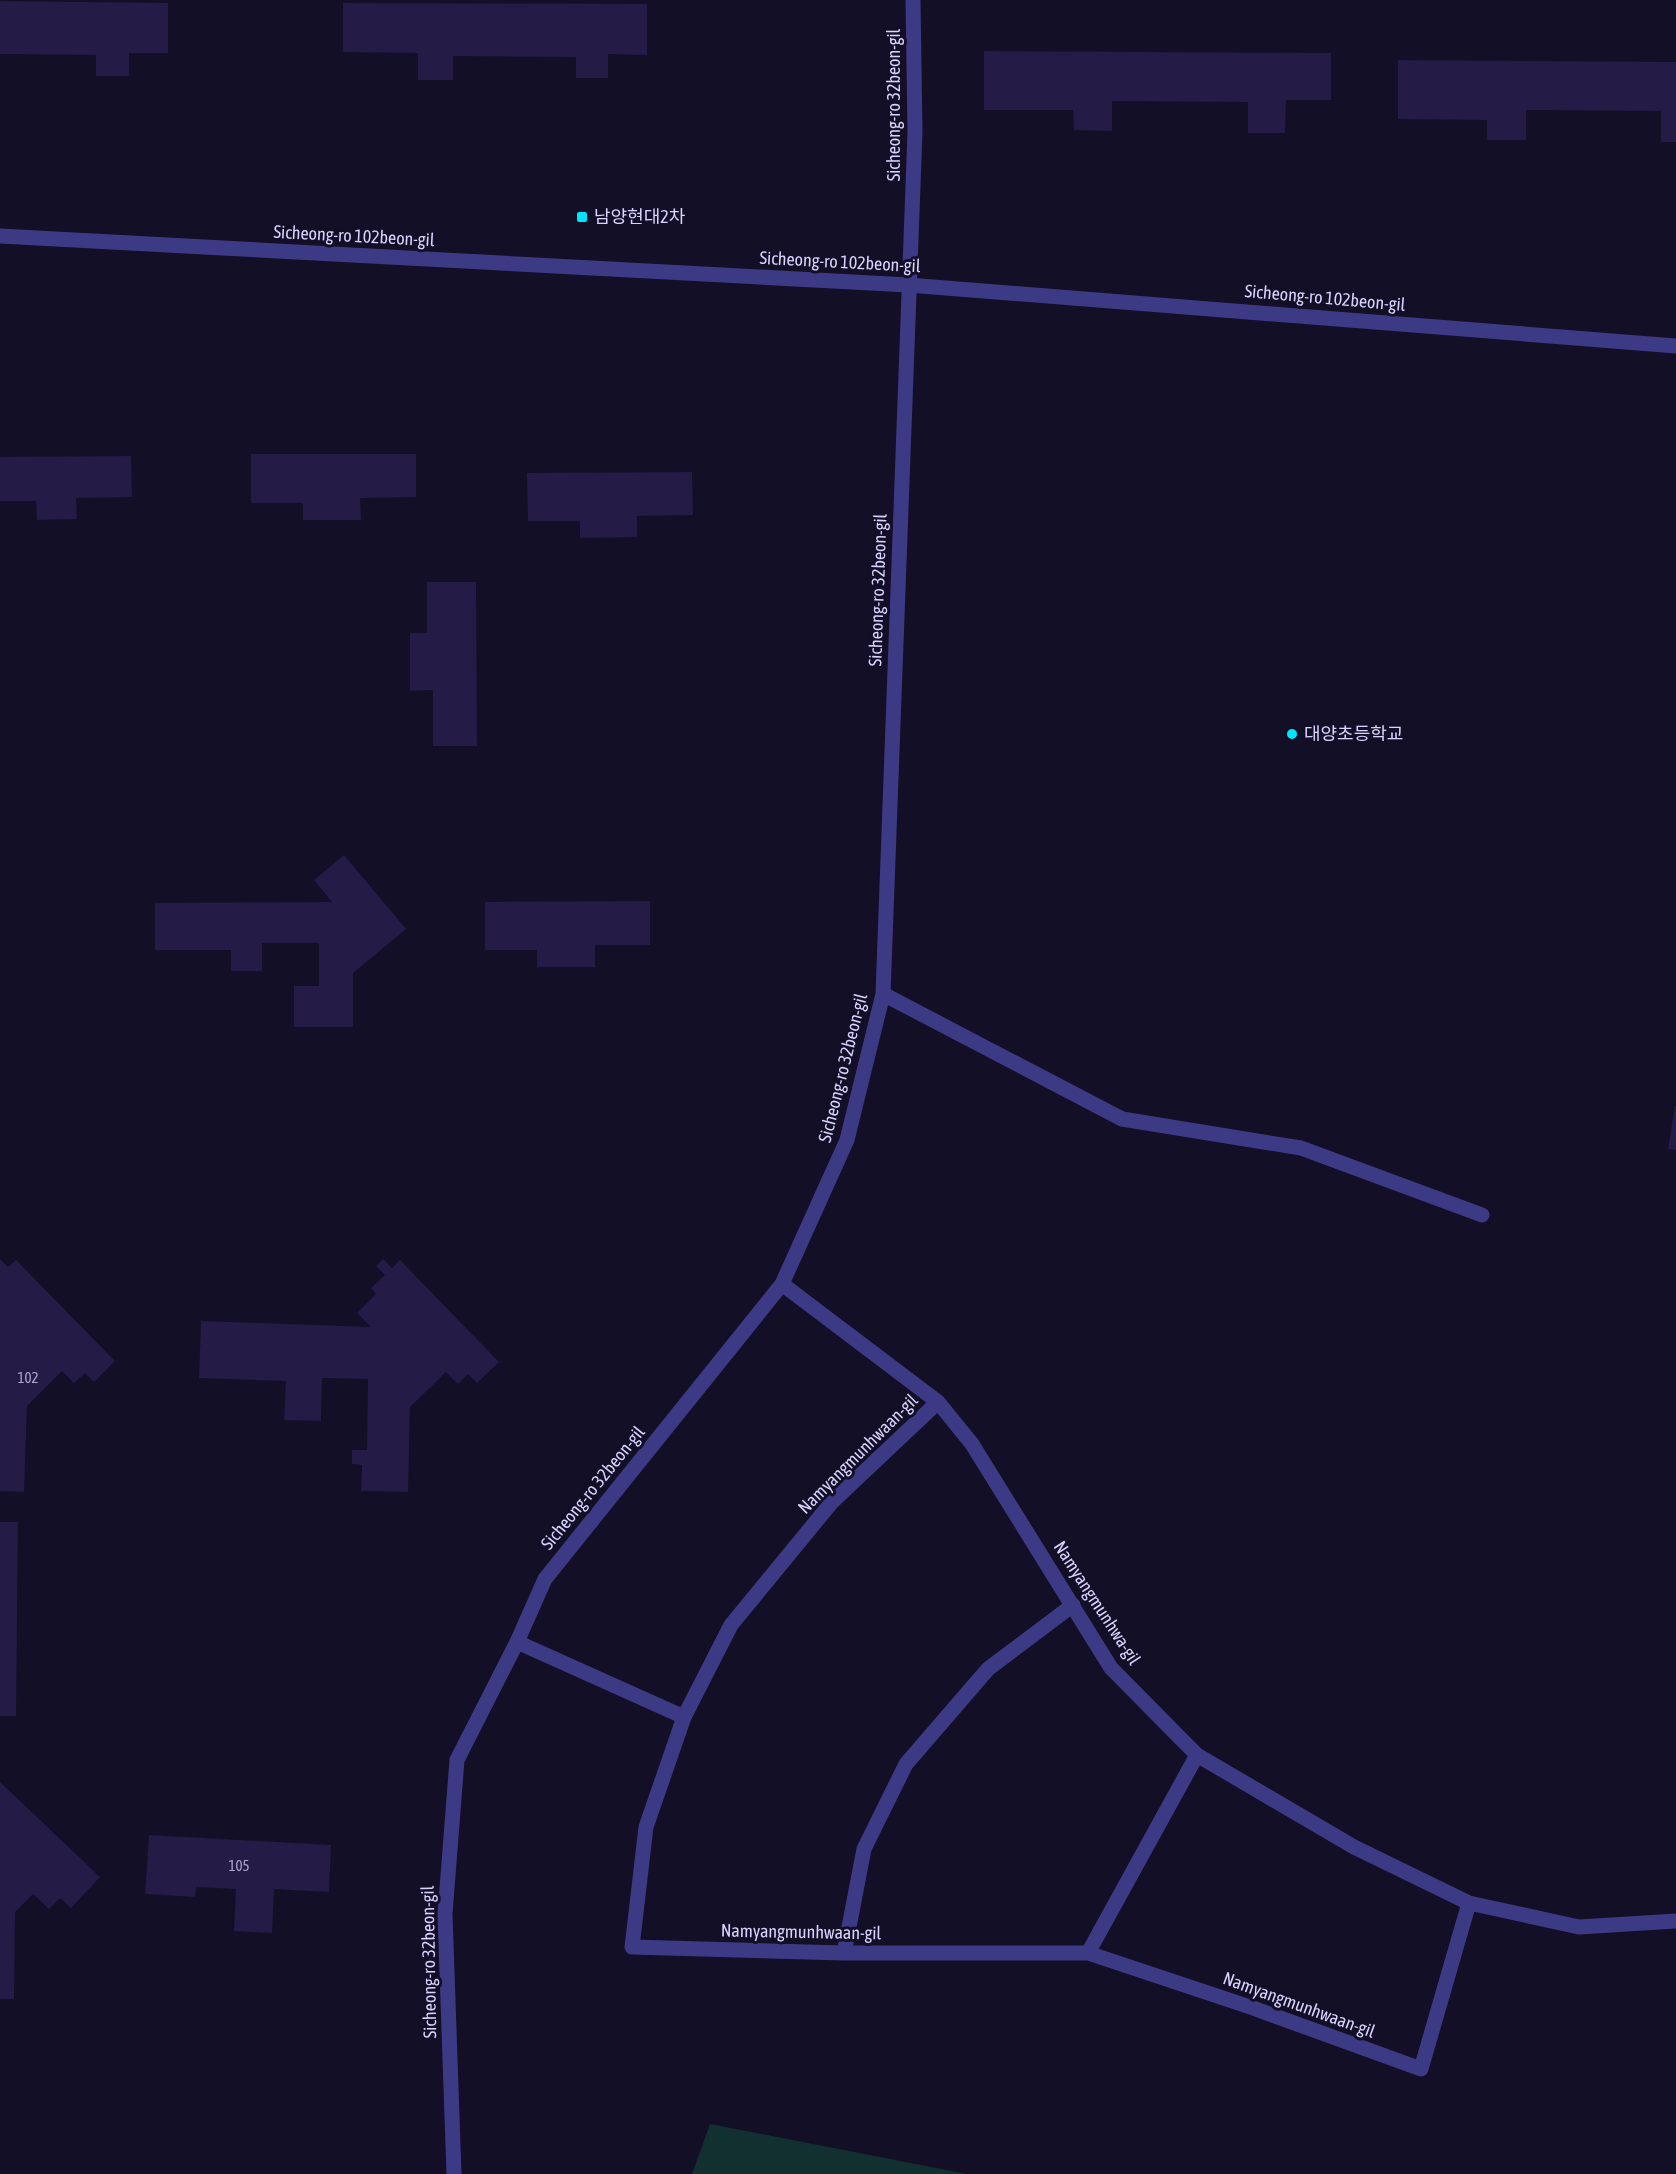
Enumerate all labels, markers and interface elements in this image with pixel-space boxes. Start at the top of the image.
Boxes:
street label: Sicheong-ro 32beon-gil [883,28,904,181]
place label: 남양현대2차 [594,206,686,227]
marker: 남양현대2차 [575,210,589,224]
street label: Sicheong-ro 102beon-gil [273,221,435,250]
street label: Sicheong-ro 102beon-gil [759,247,921,276]
street label: Sicheong-ro 102beon-gil [1244,280,1406,315]
street label: Sicheong-ro 32beon-gil [864,513,891,667]
place label: 대양초등학교 [1304,723,1403,744]
marker: 대양초등학교 [1285,727,1299,741]
street label: Sicheong-ro 32beon-gil [814,991,871,1145]
house number: 102 [17,1369,39,1386]
street label: Namyangmunhwaan-gil [794,1389,922,1518]
street label: Sicheong-ro 32beon-gil [536,1422,649,1554]
street label: Namyangmunhwa-gil [1050,1537,1145,1669]
house number: 105 [228,1857,250,1874]
street label: Sicheong-ro 32beon-gil [417,1885,440,2039]
street label: Namyangmunhwaan-gil [721,1920,882,1943]
street label: Namyangmunhwaan-gil [1220,1967,1378,2042]

